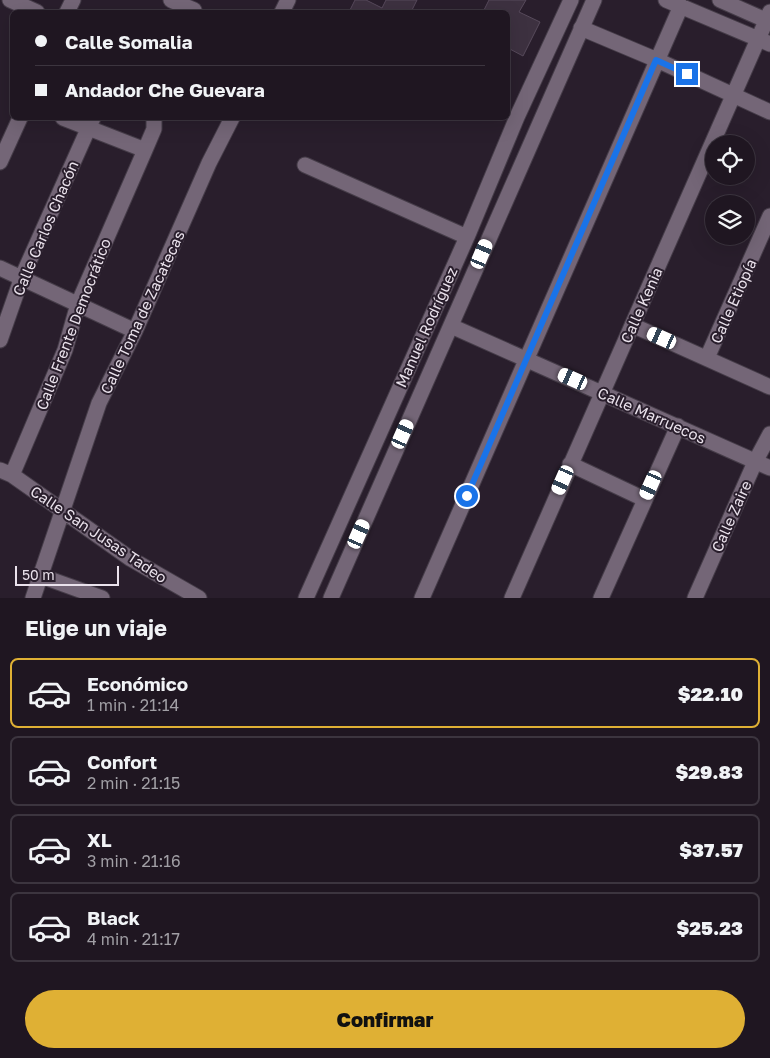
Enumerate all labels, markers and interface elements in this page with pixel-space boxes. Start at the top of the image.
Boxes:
text: Calle Somalia [65,30,192,53]
route end [676,63,698,85]
text: Andador Che Guevara [65,78,265,101]
map controls [705,135,755,245]
button: locate [705,135,755,185]
street label: Calle Carlos Chacón [8,158,82,298]
button: layers [705,195,755,245]
street label: Calle Toma de Zacatecas [96,228,188,396]
street label: Calle Frente Democrático [32,236,114,412]
car [469,237,494,271]
street label: Calle Etiopía [706,256,760,346]
street label: Manuel Rodríguez [391,264,461,390]
street label: Calle Kenia [616,264,666,346]
car [645,325,678,351]
car [556,366,589,392]
street label: Calle Marruecos [595,383,709,447]
car [390,417,415,451]
car [550,463,575,497]
car [638,468,663,502]
street label: Calle Zaire [707,477,755,555]
street label: Calle San Jusas Tadeo [27,482,171,586]
route start [456,485,478,507]
car [346,517,371,551]
scale bar [15,563,119,586]
text: 50 m [22,566,55,583]
text: Elige un viaje [25,614,167,641]
icon: car [27,671,72,716]
text: Económico [87,672,188,695]
text: $22.10 [678,682,743,705]
text: 1 min · 21:14 [87,695,179,715]
icon: car [27,749,72,794]
text: Confort [87,750,157,773]
text: $29.83 [675,760,743,783]
text: 2 min · 21:15 [87,773,180,793]
icon: car [27,827,72,872]
text: XL [87,828,112,851]
text: $37.57 [679,838,743,861]
text: 3 min · 21:16 [87,851,181,871]
icon: car [27,905,72,950]
text: Black [87,906,140,929]
text: $25.23 [676,916,743,939]
text: 4 min · 21:17 [87,929,180,949]
button: Confirmar [25,990,745,1048]

